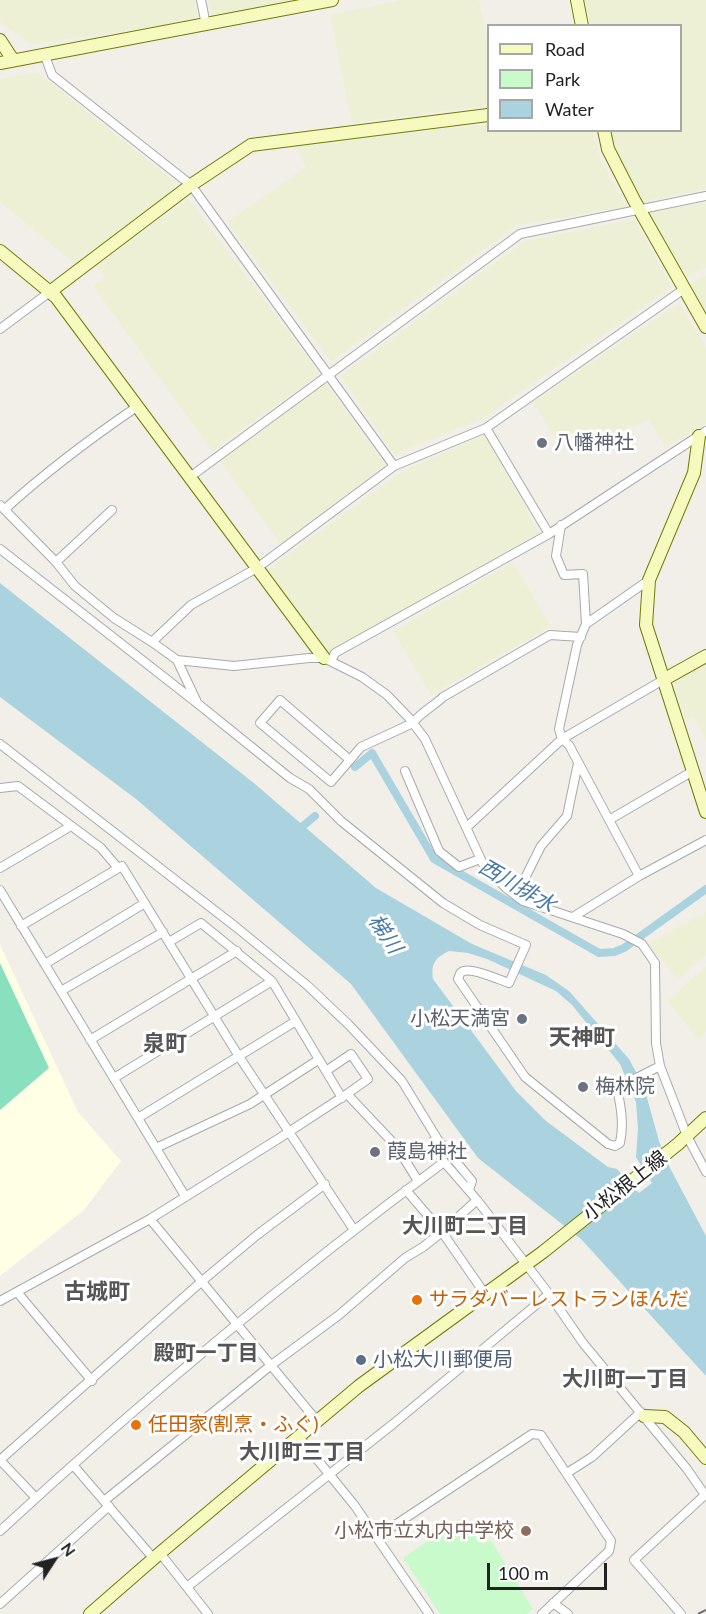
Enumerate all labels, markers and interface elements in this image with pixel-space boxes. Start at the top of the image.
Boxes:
legend [487,24,682,132]
text: Road [545,38,585,60]
text: Park [545,68,580,90]
text: Water [545,98,594,120]
place label: 八幡神社 [554,431,634,455]
marker: 八幡神社 [535,436,549,450]
water label: 西川排水 [474,854,560,918]
water label: 梯川 [363,910,407,958]
place label: 小松天満宮 [410,1007,510,1031]
marker: 小松天満宮 [515,1012,529,1026]
district label: 天神町 [549,1025,615,1051]
district label: 泉町 [143,1031,187,1057]
place label: 梅林院 [595,1075,655,1099]
marker: 梅林院 [576,1080,590,1094]
place label: 葭島神社 [387,1140,467,1164]
marker: 葭島神社 [368,1145,382,1159]
street label: 小松根上線 [578,1146,672,1226]
district label: 大川町二丁目 [402,1213,528,1239]
district label: 古城町 [64,1279,130,1305]
place label: サラダバーレストランほんだ [429,1288,689,1312]
marker: サラダバーレストランほんだ [410,1293,424,1307]
district label: 殿町一丁目 [154,1340,258,1366]
place label: 小松大川郵便局 [373,1348,513,1372]
marker: 小松大川郵便局 [354,1353,368,1367]
district label: 大川町一丁目 [562,1366,688,1392]
place label: 任田家(割烹・ふぐ) [148,1413,319,1437]
marker: 任田家(割烹・ふぐ) [129,1418,143,1432]
district label: 大川町三丁目 [239,1439,365,1465]
place label: 小松市立丸内中学校 [334,1519,514,1543]
marker: 小松市立丸内中学校 [519,1524,533,1538]
north arrow [24,1530,84,1590]
text: N [58,1539,80,1560]
scale bar [490,1551,610,1589]
text: 100 m [498,1562,549,1584]

